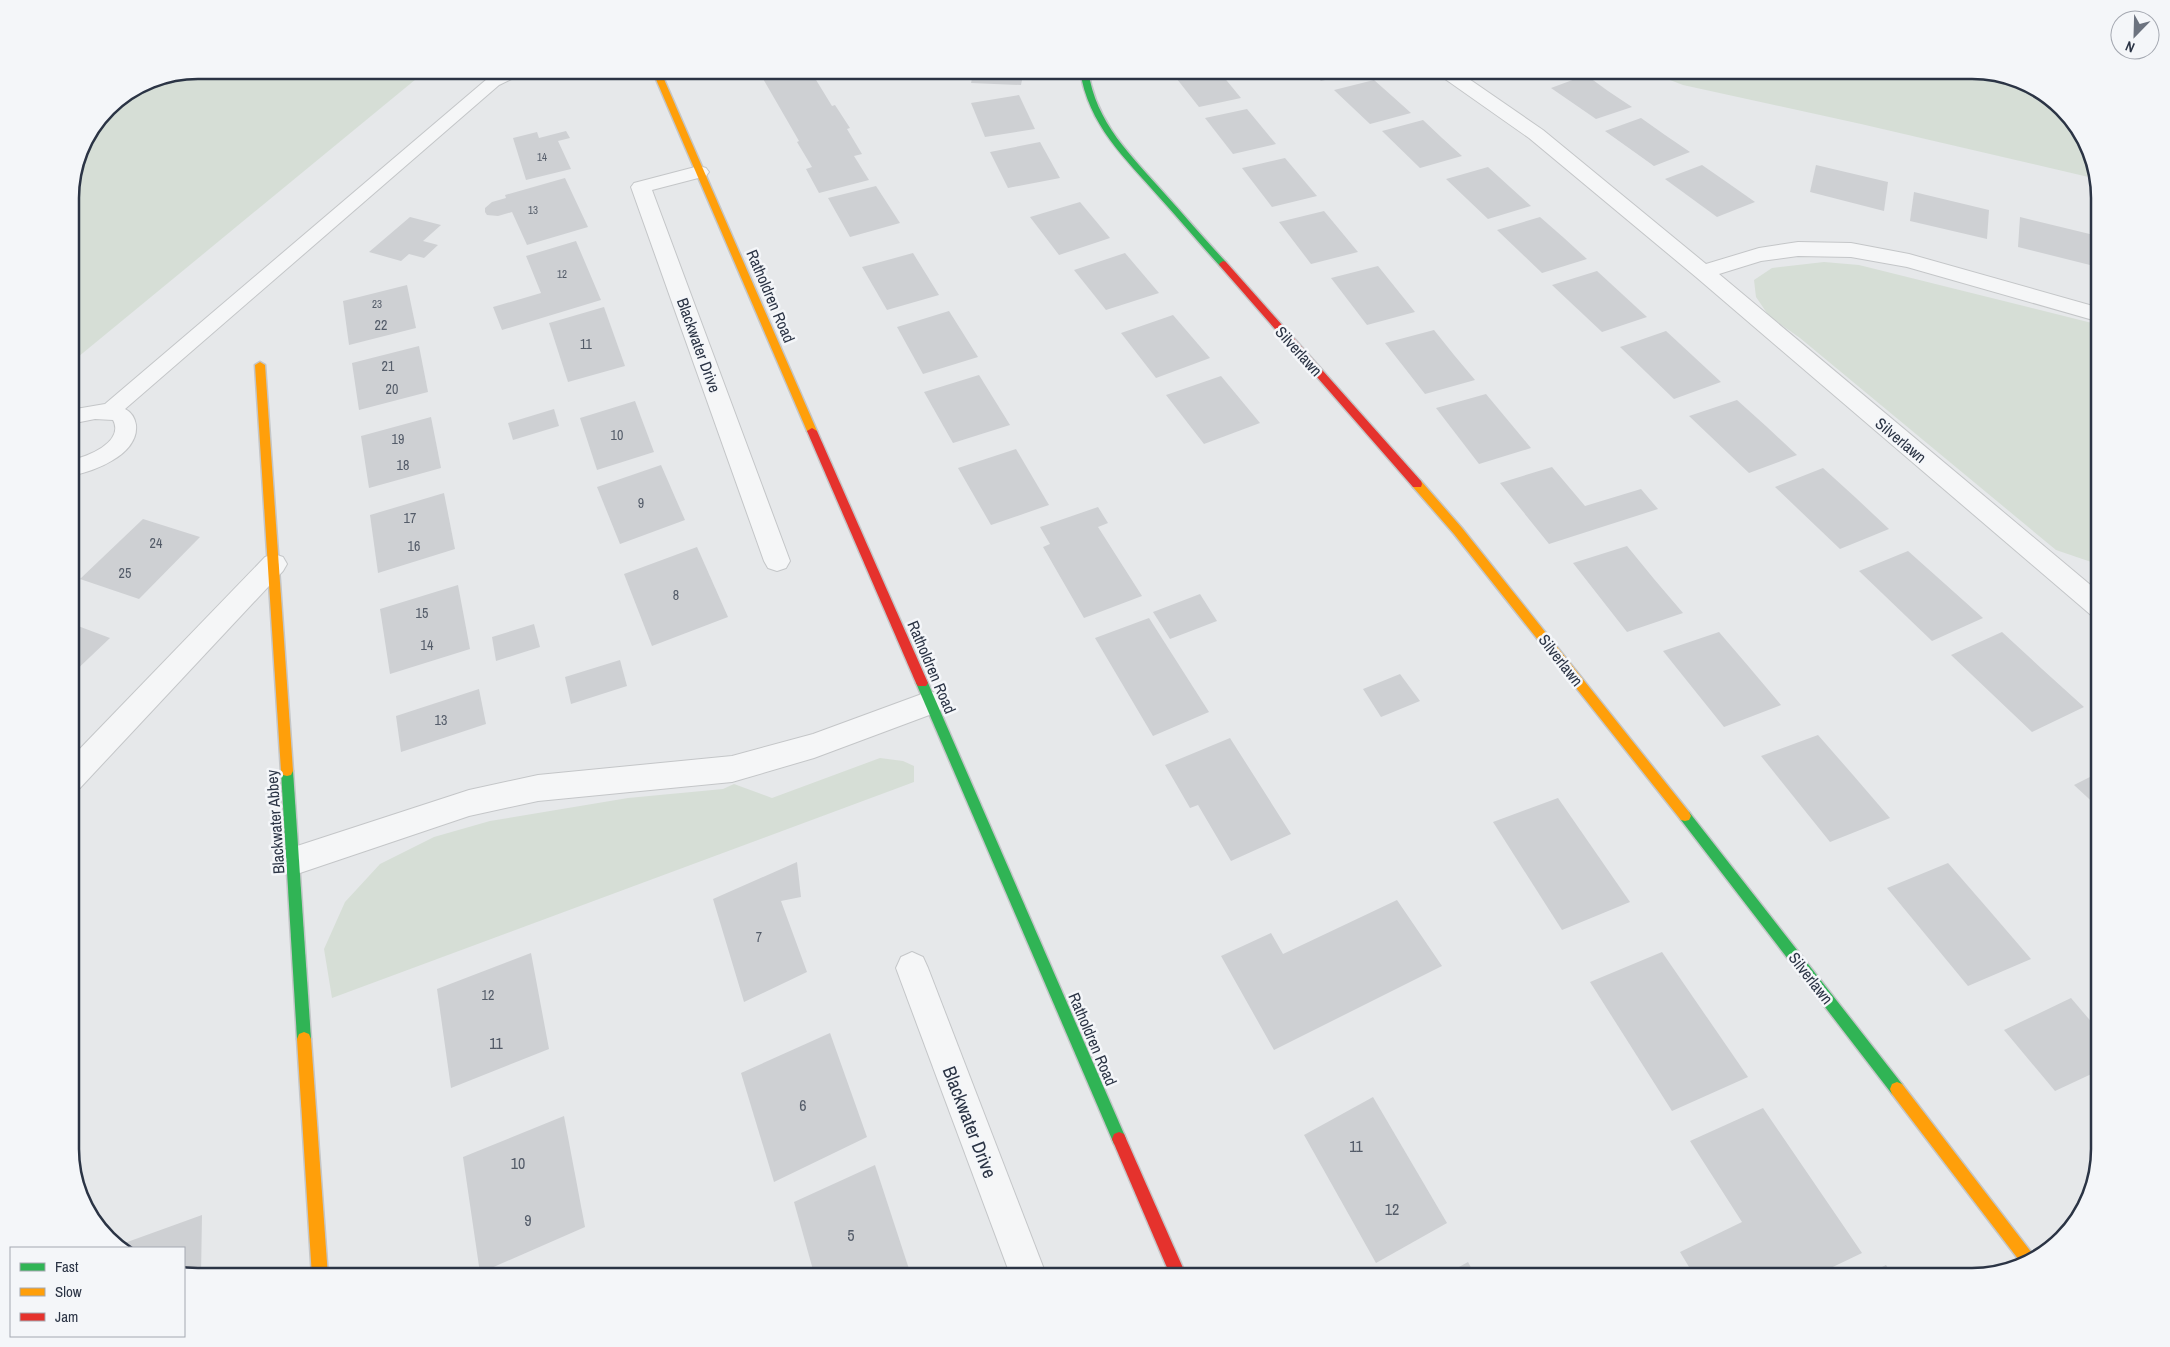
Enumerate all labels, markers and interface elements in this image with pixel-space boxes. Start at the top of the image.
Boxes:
north arrow [2110,10,2160,60]
text: N [2123,37,2137,57]
house number: 14 [537,150,547,164]
house number: 13 [528,203,538,217]
street label: Ratholdren Road [741,246,801,346]
house number: 12 [557,267,567,281]
street label: Blackwater Drive [672,295,726,395]
house number: 23 [372,297,382,311]
house number: 22 [375,316,387,334]
street label: Silverlawn [1271,321,1327,381]
house number: 11 [580,335,593,353]
house number: 21 [382,357,395,375]
house number: 20 [386,380,398,398]
street label: Silverlawn [1871,412,1931,468]
house number: 10 [611,426,623,444]
house number: 19 [392,430,404,448]
house number: 18 [397,456,409,474]
house number: 9 [638,494,644,512]
house number: 17 [404,509,416,527]
house number: 24 [150,534,163,552]
house number: 16 [408,537,420,555]
house number: 25 [119,564,131,582]
house number: 8 [673,586,679,604]
house number: 15 [416,604,428,622]
street label: Ratholdren Road [902,617,962,717]
street label: Silverlawn [1534,629,1588,691]
house number: 14 [421,636,434,654]
house number: 13 [435,711,447,729]
street label: Blackwater Abbey [260,769,290,875]
house number: 7 [756,928,762,946]
street label: Silverlawn [1784,947,1838,1009]
house number: 12 [482,986,494,1004]
street label: Ratholdren Road [1063,989,1123,1089]
house number: 11 [489,1032,504,1054]
street label: Blackwater Drive [937,1062,1003,1182]
house number: 6 [799,1094,807,1116]
house number: 11 [1349,1135,1364,1157]
house number: 10 [511,1152,525,1174]
house number: 12 [1385,1198,1399,1220]
house number: 9 [524,1209,532,1231]
house number: 5 [847,1224,855,1246]
legend [10,1247,185,1337]
text: Fast [55,1256,79,1277]
text: Slow [55,1281,82,1302]
text: Jam [55,1306,78,1327]

